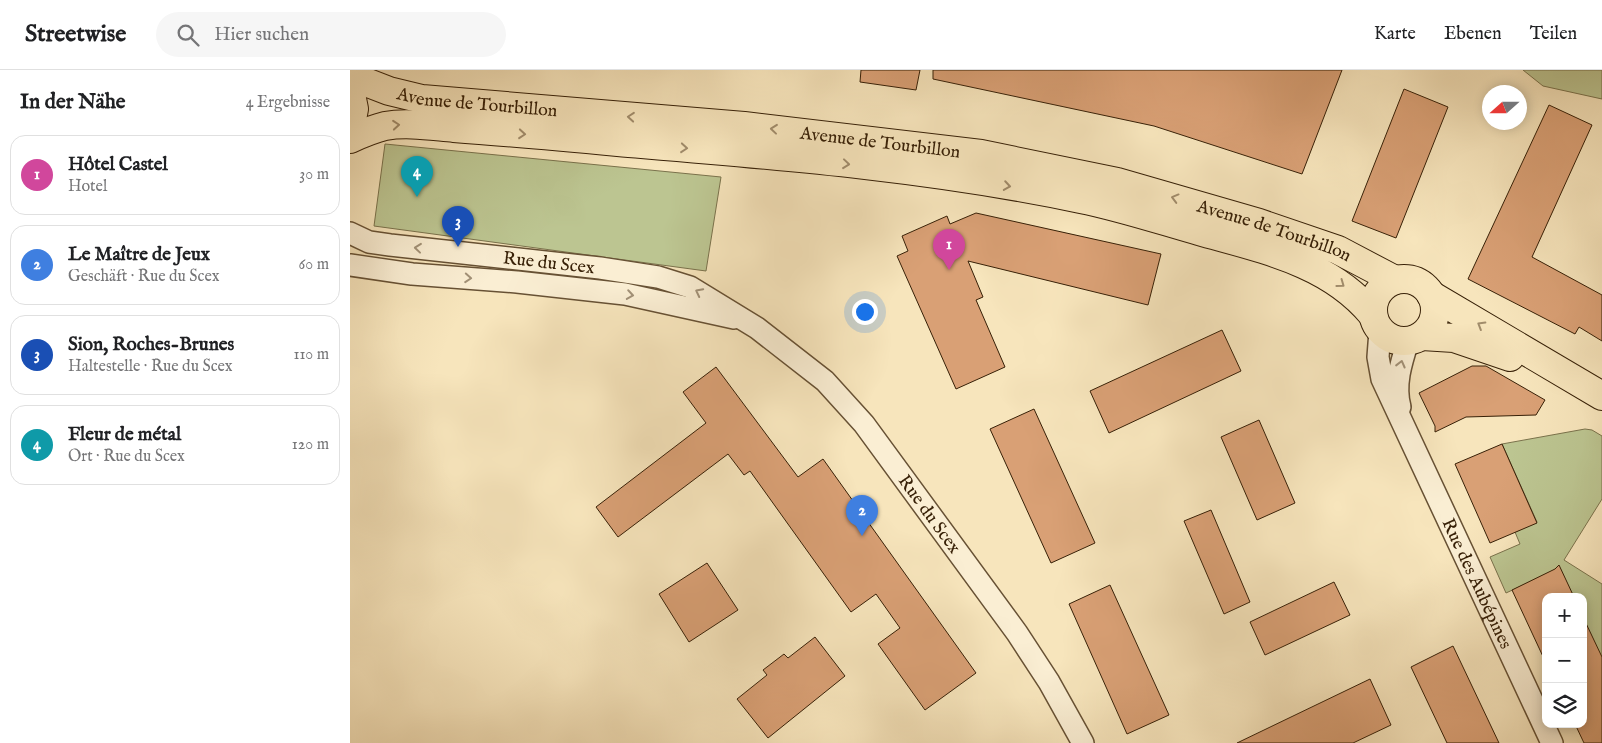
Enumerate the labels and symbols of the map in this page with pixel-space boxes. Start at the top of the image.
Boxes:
street label: Avenue de Tourbillon [393,83,559,123]
north arrow [1482,85,1527,130]
one-way arrow [627,111,635,122]
one-way arrow [393,120,401,131]
street label: Avenue de Tourbillon [798,123,962,165]
one-way arrow [769,124,777,135]
one-way arrow [518,128,526,139]
one-way arrow [680,142,688,153]
pin: 4 [401,156,433,197]
one-way arrow [842,158,850,169]
one-way arrow [1002,180,1011,190]
one-way arrow [1170,193,1179,204]
street label: Avenue de Tourbillon [1193,195,1355,268]
pin: 3 [442,206,474,247]
pin: 1 [933,229,965,270]
one-way arrow [414,243,422,254]
street label: Rue du Scex [502,247,596,280]
one-way arrow [464,273,472,284]
one-way arrow [1335,278,1345,287]
one-way arrow [695,288,704,298]
one-way arrow [625,289,634,299]
your location [852,299,878,325]
one-way arrow [1477,322,1486,332]
one-way arrow [1396,361,1406,369]
street label: Rue du Scex [892,471,965,559]
pin: 2 [846,495,878,536]
street label: Rue des Aubépines [1436,515,1516,653]

